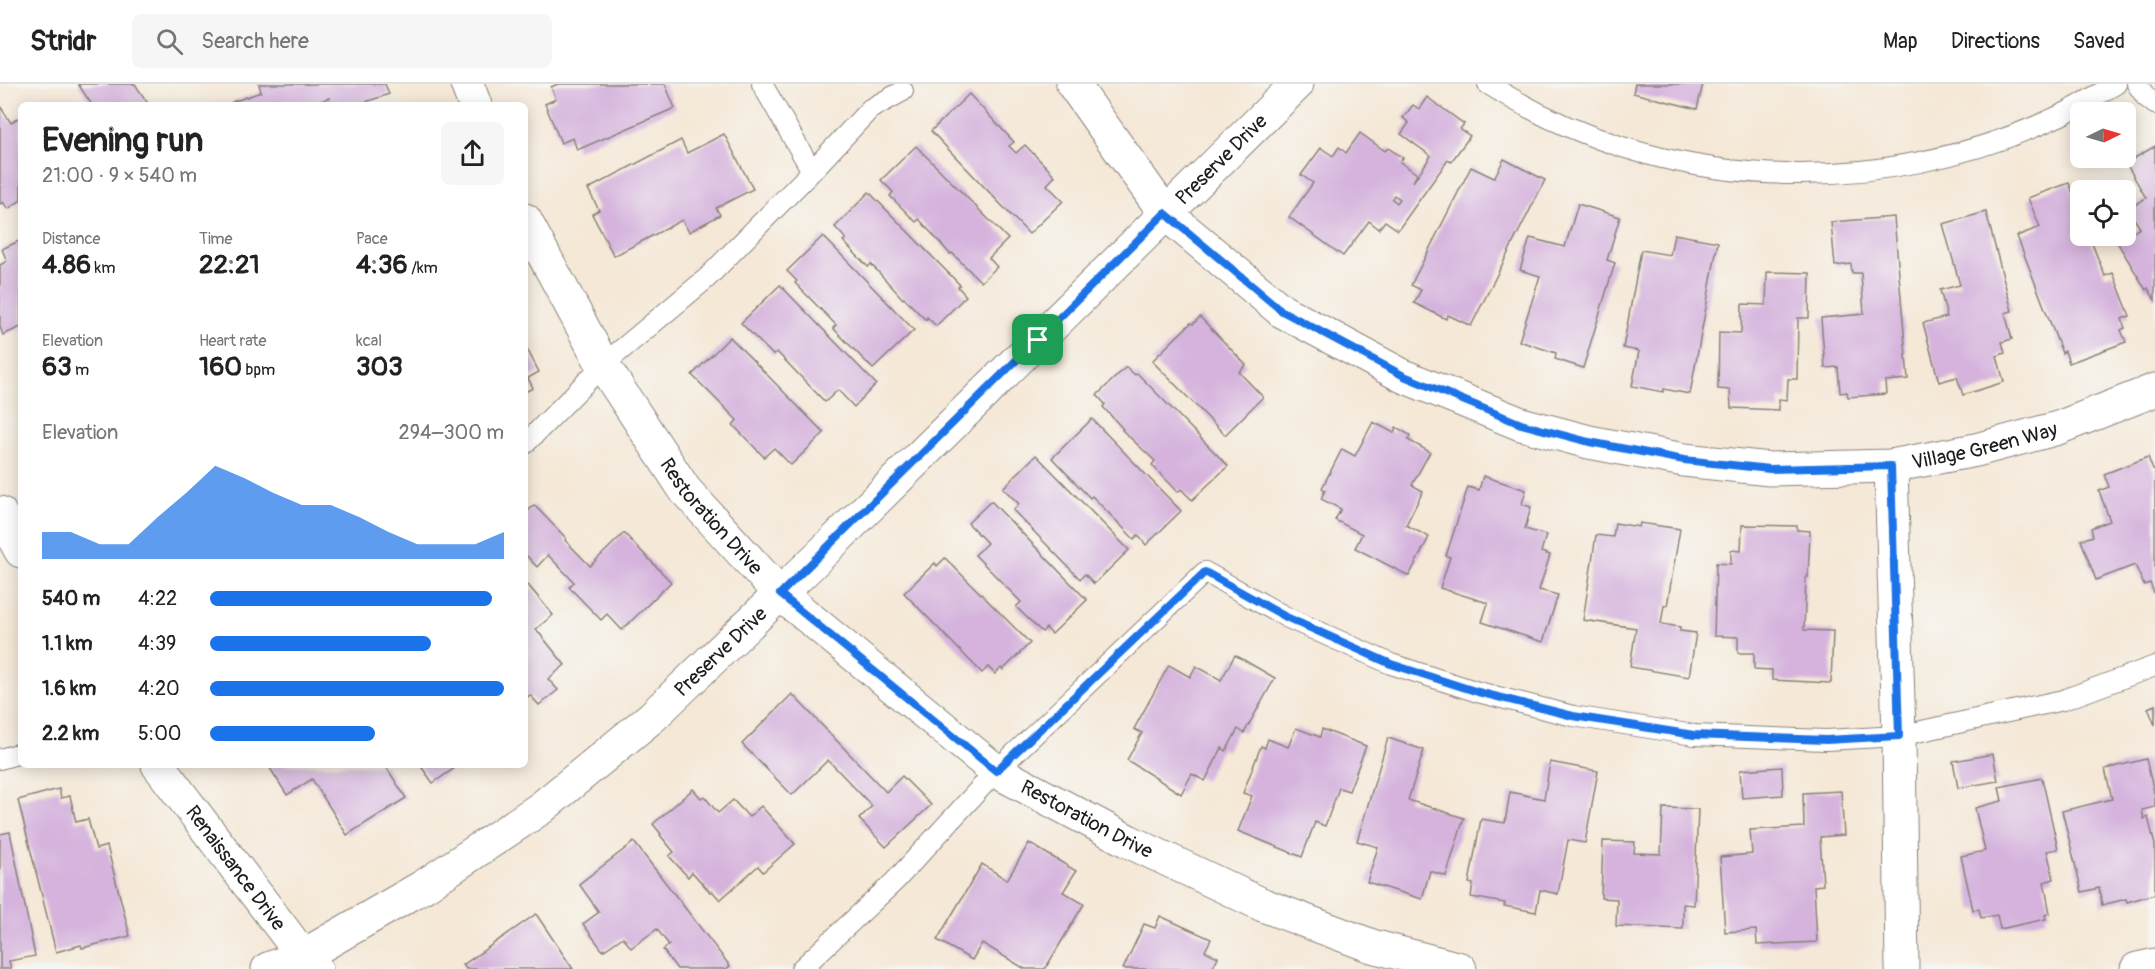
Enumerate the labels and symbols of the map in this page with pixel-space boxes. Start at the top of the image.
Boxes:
north arrow [2070,102,2136,168]
street label: Preserve Drive [1170,109,1272,210]
pin [1012,314,1063,365]
street label: Village Green Way [1910,417,2060,475]
street label: Restoration Drive [654,453,768,580]
street label: Preserve Drive [669,601,772,702]
street label: Restoration Drive [1016,774,1157,864]
street label: Renaissance Drive [180,801,291,936]

